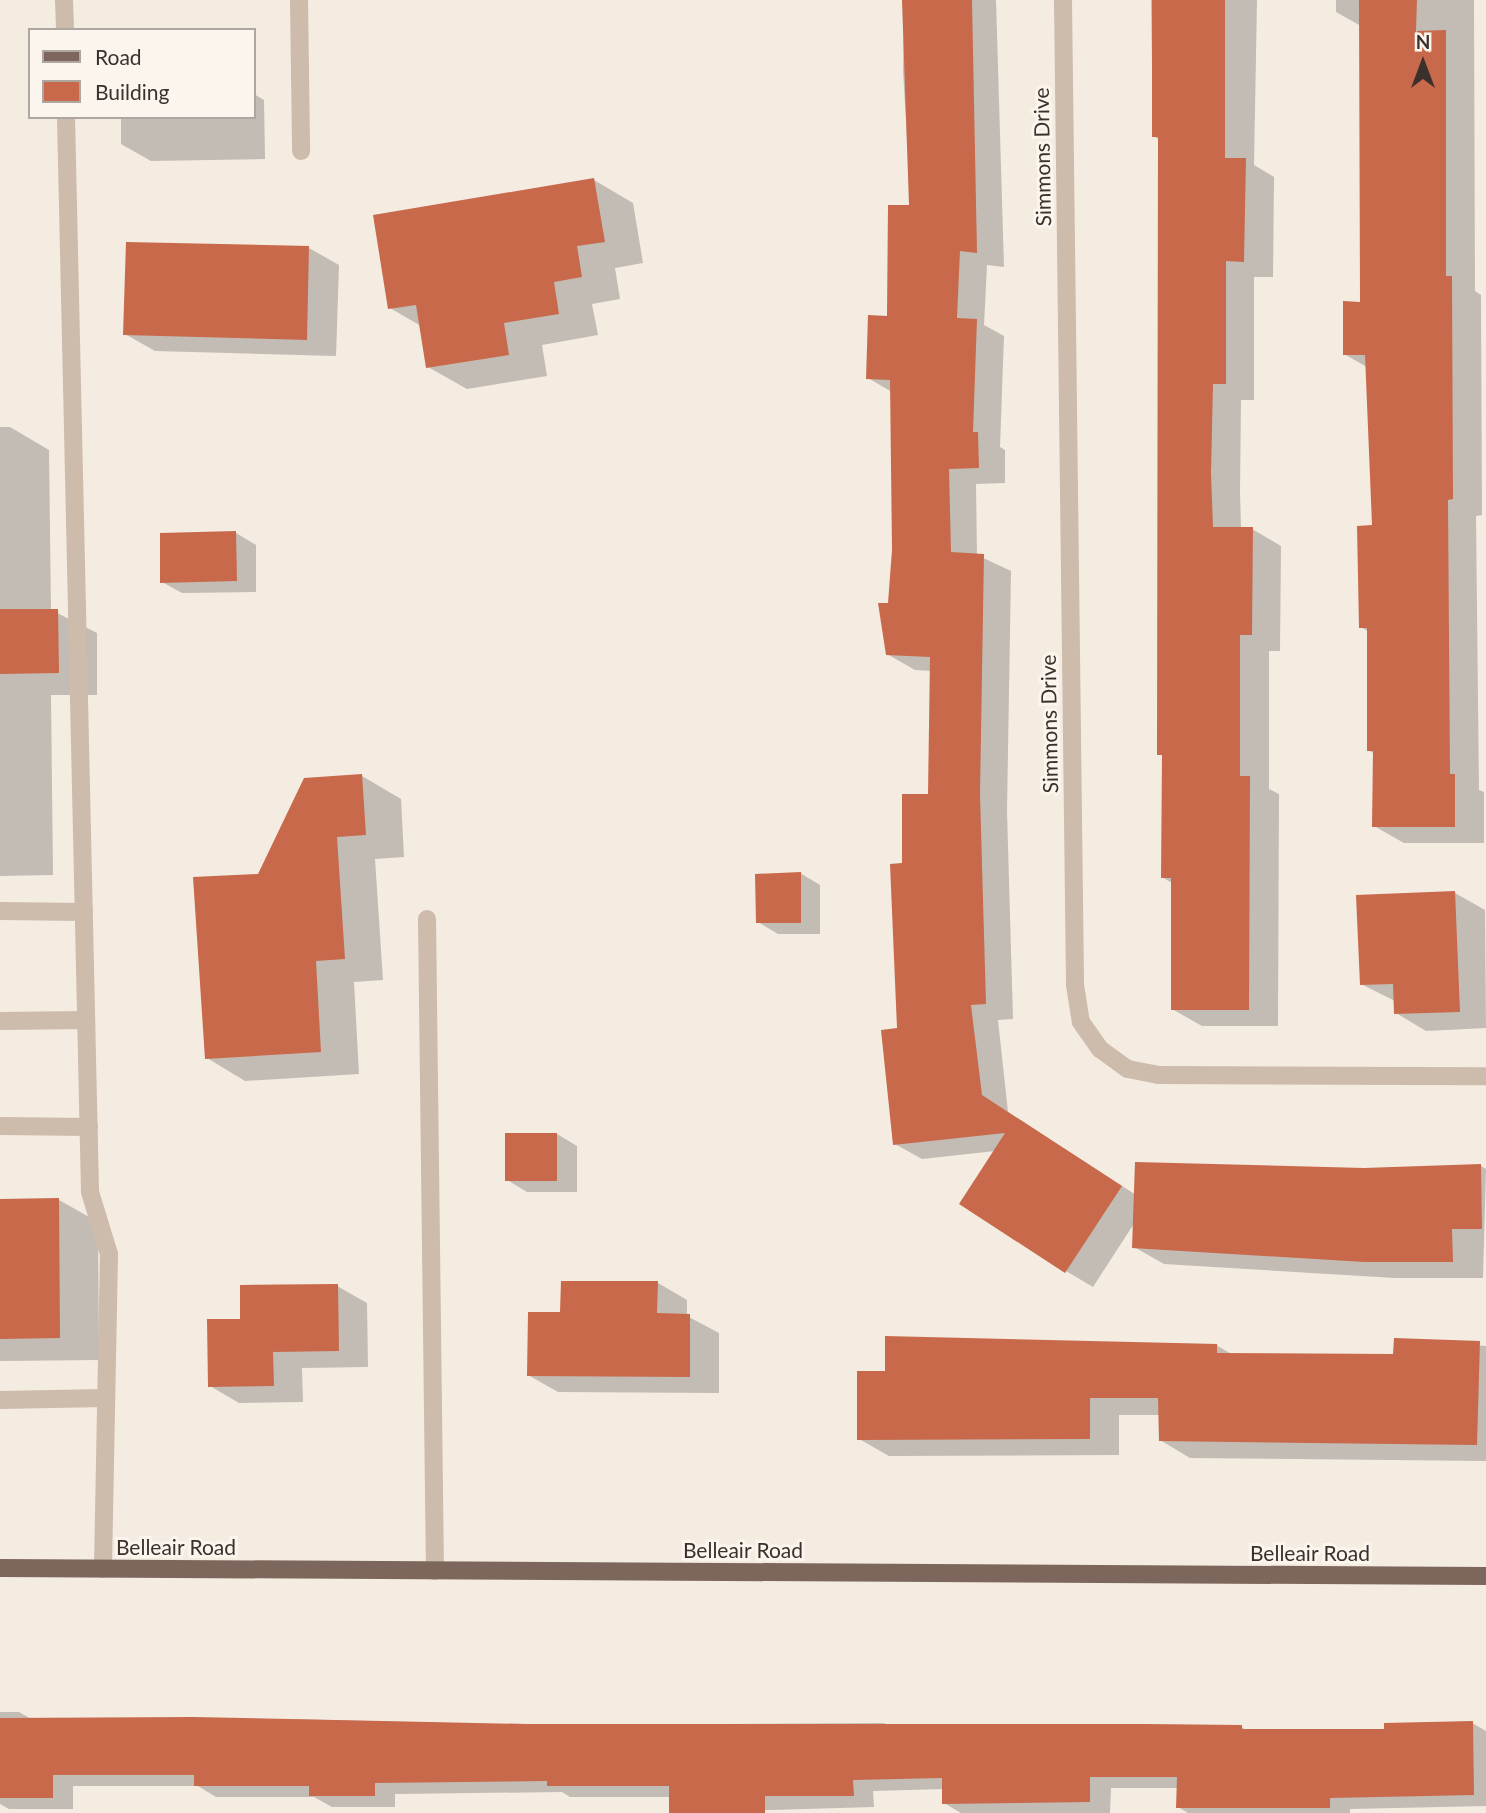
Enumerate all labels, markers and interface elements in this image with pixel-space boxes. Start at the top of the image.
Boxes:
legend [28,28,256,119]
north arrow [1388,28,1458,98]
text: N [1416,30,1430,53]
text: Road [95,44,142,69]
text: Building [95,79,170,104]
street label: Simmons Drive [1028,87,1056,227]
street label: Simmons Drive [1035,654,1063,794]
street label: Belleair Road [116,1534,236,1560]
street label: Belleair Road [683,1537,803,1563]
street label: Belleair Road [1250,1540,1370,1566]

